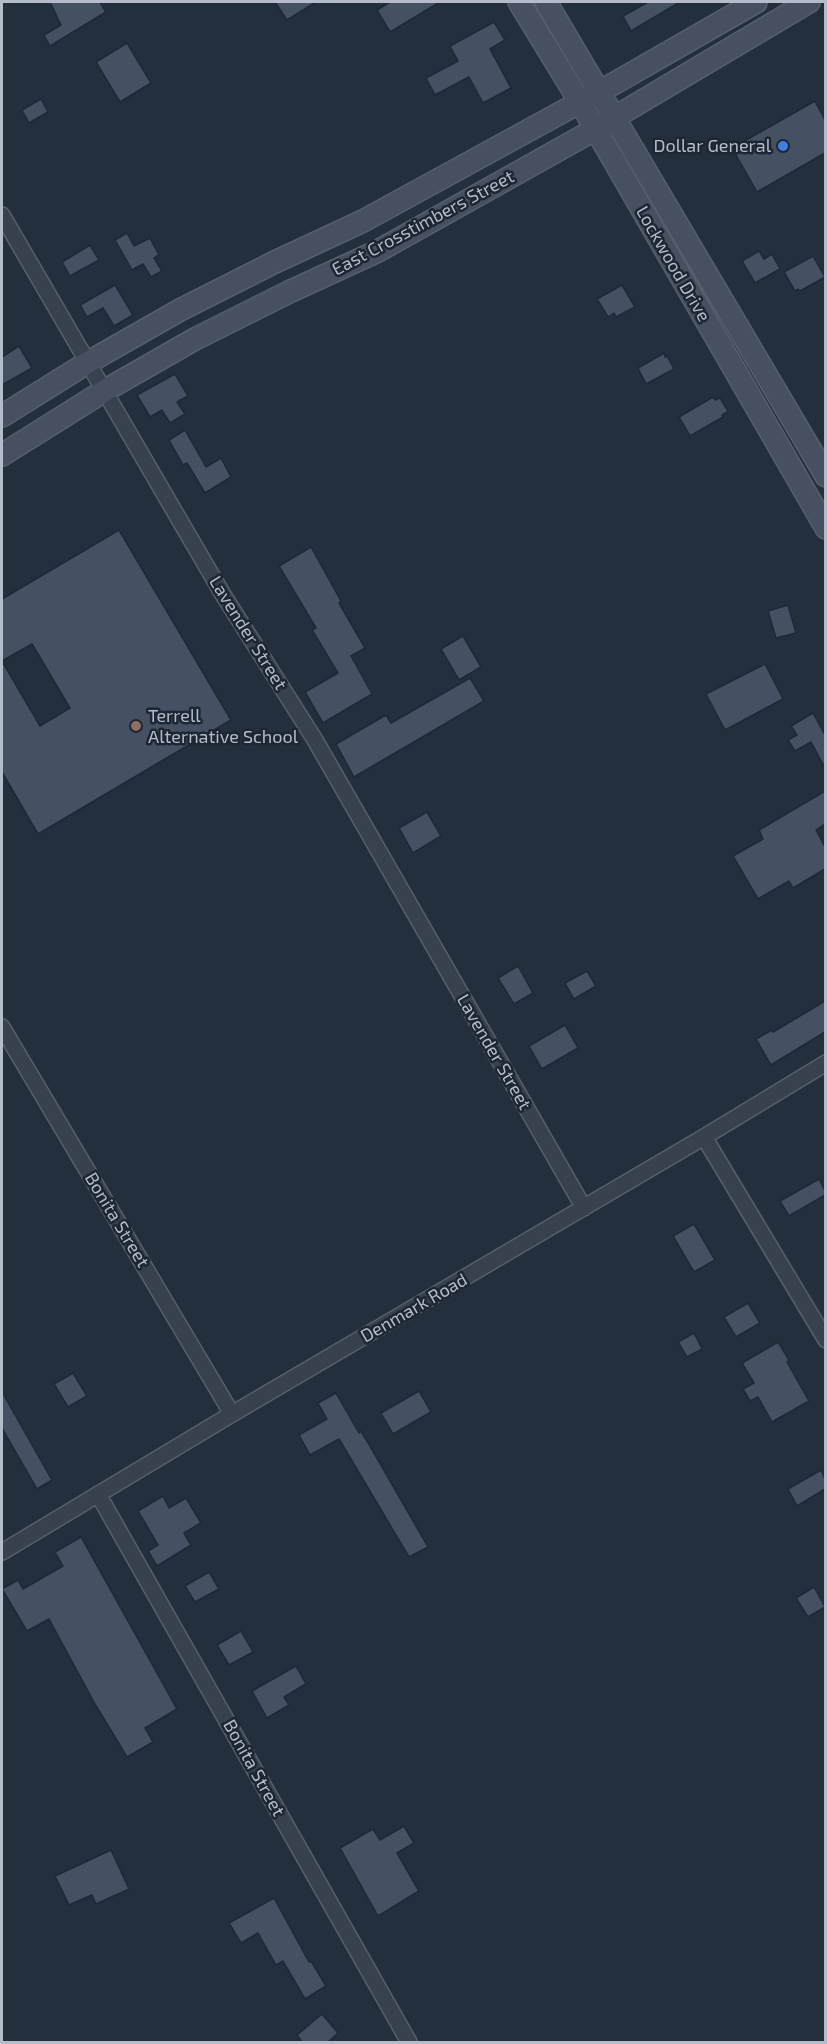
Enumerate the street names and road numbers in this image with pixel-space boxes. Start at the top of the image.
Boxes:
street label: East Crosstimbers Street [328,166,518,280]
street label: Lockwood Drive [631,202,715,326]
street label: Lavender Street [204,572,292,694]
street label: Lavender Street [452,990,536,1114]
street label: Bonita Street [80,1169,154,1271]
street label: Denmark Road [357,1269,471,1347]
street label: Bonita Street [219,1716,289,1820]

